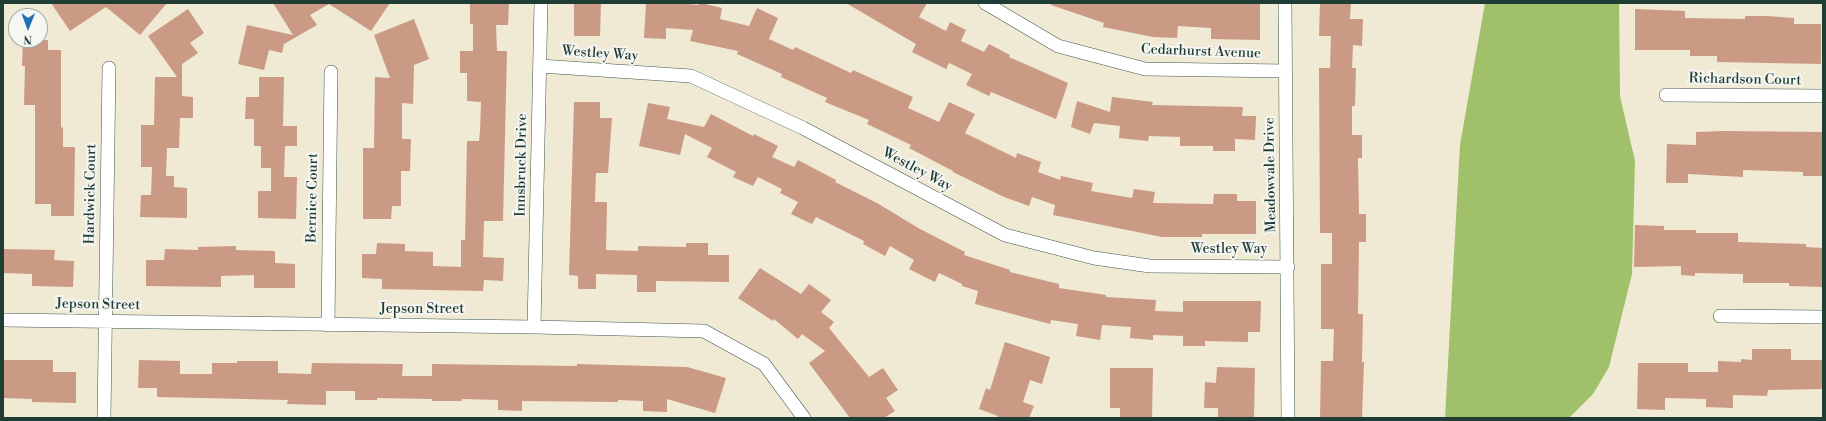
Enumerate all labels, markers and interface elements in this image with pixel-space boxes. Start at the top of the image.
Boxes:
north arrow [8,8,48,48]
text: N [23,32,32,46]
street label: Cedarhurst Avenue [1141,42,1261,62]
street label: Westley Way [561,43,639,65]
street label: Richardson Court [1689,71,1801,89]
street label: Innsbruck Drive [513,113,531,217]
street label: Meadowvale Drive [1262,117,1280,233]
street label: Hardwick Court [82,144,100,244]
street label: Westley Way [879,145,955,195]
street label: Bernice Court [304,153,322,243]
street label: Westley Way [1191,242,1267,258]
street label: Jepson Street [56,296,140,314]
street label: Jepson Street [380,302,464,318]

